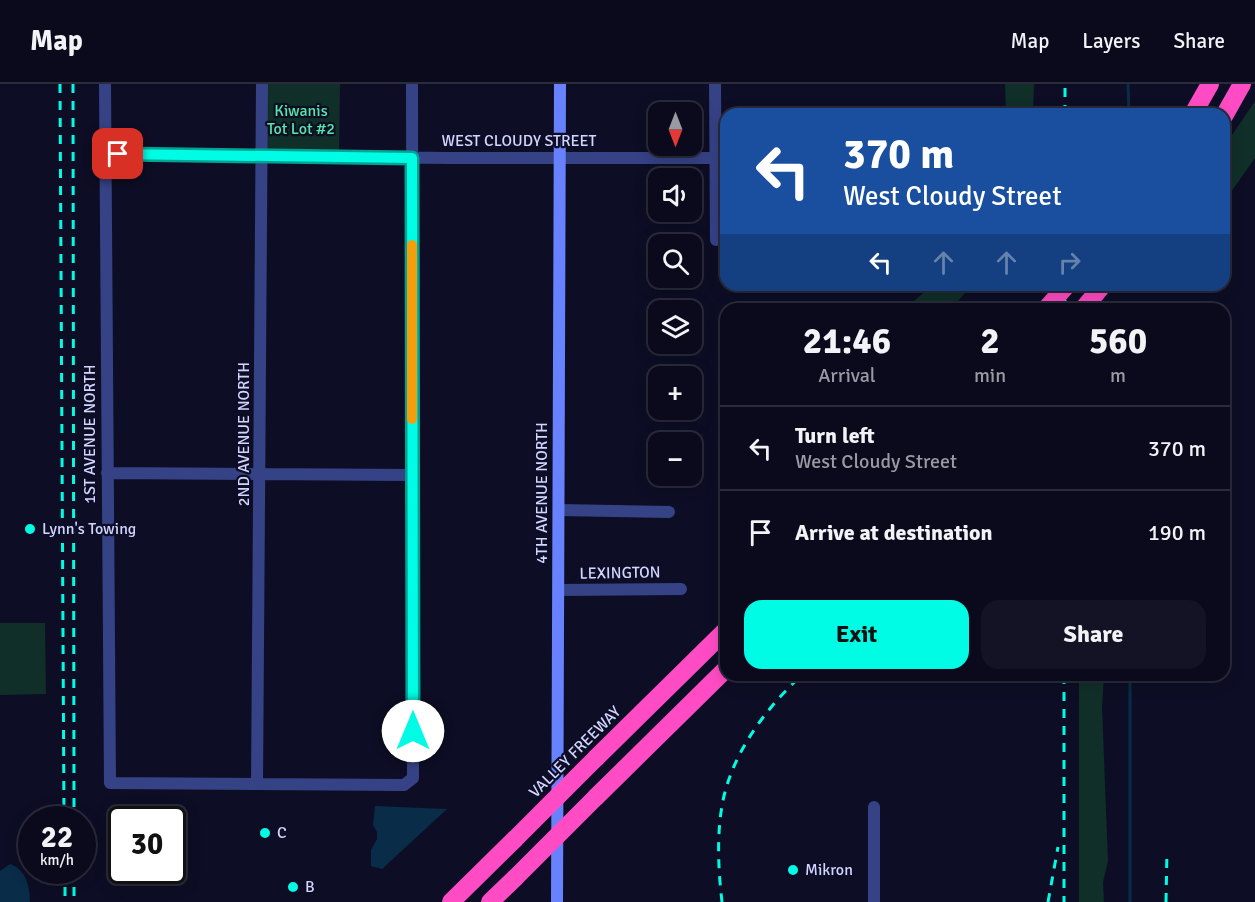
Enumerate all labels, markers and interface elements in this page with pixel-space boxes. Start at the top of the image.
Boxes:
text: Map [30,24,83,58]
text: Map [1011,28,1049,54]
text: Layers [1082,28,1140,54]
text: Share [1173,28,1225,54]
park label: Kiwanis Tot Lot #2 [267,101,335,139]
north arrow [648,102,702,156]
map controls [648,102,702,486]
pin [92,128,143,179]
text: 370 m [843,129,954,180]
street label: WEST CLOUDY STREET [442,131,597,151]
icon: left [744,132,822,210]
icon: arrive [101,137,134,170]
button: sound [648,168,702,222]
text: West Cloudy Street [843,180,1062,213]
button: search [648,234,702,288]
icon: left [864,246,897,279]
icon: ahead [927,246,960,279]
icon: ahead [990,246,1023,279]
icon: right [1053,246,1086,279]
button: layers [648,300,702,354]
text: 21:46 [803,319,891,364]
text: 2 [980,319,1000,364]
text: 560 [1089,319,1147,364]
street label: 2ND AVENUE NORTH [234,362,254,506]
text: Arrival [818,363,876,388]
text: min [974,363,1006,388]
text: m [1110,363,1126,388]
street label: 1ST AVENUE NORTH [80,364,100,504]
button: + [648,366,702,420]
street label: 4TH AVENUE NORTH [532,422,552,564]
text: Turn left [795,422,875,449]
button: − [648,432,702,486]
icon: left [744,432,777,465]
text: 370 m [1148,435,1206,462]
text: West Cloudy Street [795,449,957,474]
icon: arrive [744,516,777,549]
place label: Lynn's Towing [42,519,136,539]
text: Arrive at destination [795,519,992,546]
text: 190 m [1148,519,1206,546]
marker: Lynn's Towing [23,522,37,536]
street label: LEXINGTON [579,562,661,584]
button: Exit [744,600,969,669]
button: Share [981,600,1206,669]
position arrow [381,699,445,763]
street label: VALLEY FREEWAY [525,702,625,802]
speed limit sign: 30 [108,806,186,884]
text: 22 [41,819,73,856]
place label: C [277,823,287,843]
marker: C [258,826,272,840]
text: km/h [40,851,74,869]
place label: Mikron [805,860,853,880]
marker: Mikron [786,863,800,877]
place label: B [305,877,315,897]
marker: B [286,880,300,894]

